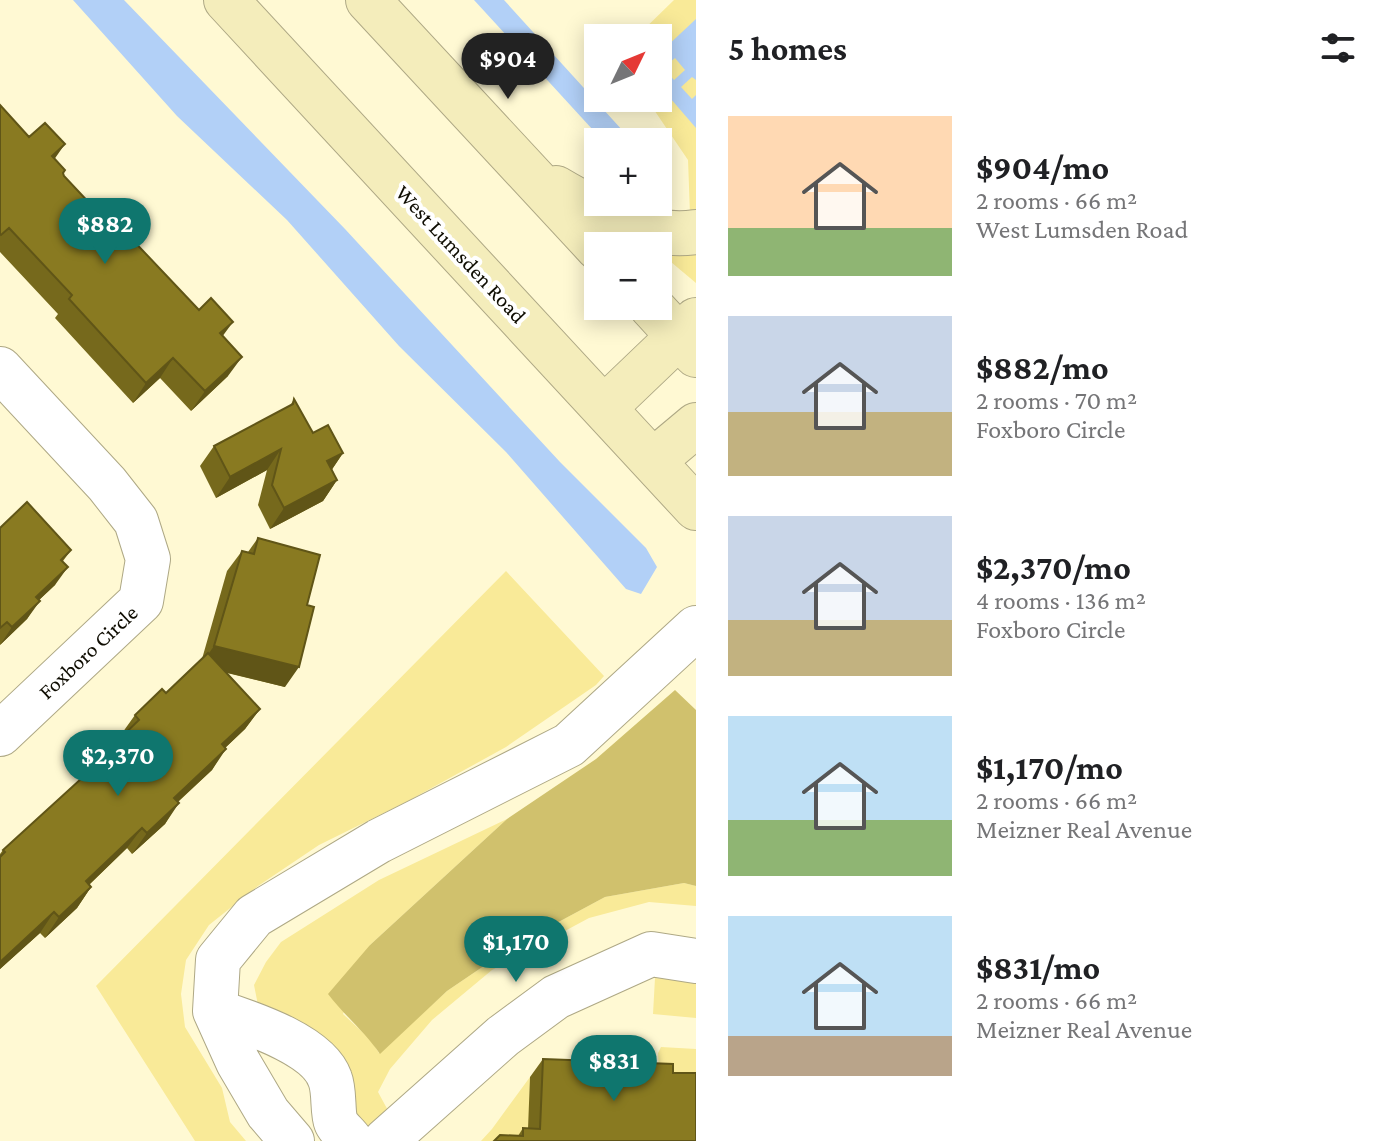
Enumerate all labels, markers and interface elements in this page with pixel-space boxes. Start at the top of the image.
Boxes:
north arrow [584,24,672,112]
map controls [584,24,672,320]
icon: filters [1316,26,1360,70]
text: 5 homes [728,30,847,67]
pin: $904 [461,33,555,101]
text: $904 [479,44,537,73]
button: + [584,128,672,216]
icon: home [792,148,888,244]
text: $904/mo [976,149,1109,186]
street label: West Lumsden Road [391,180,532,329]
text: 2 rooms · 66 m² [976,186,1137,215]
pin: $882 [58,198,152,266]
text: $882 [77,209,133,238]
text: West Lumsden Road [976,215,1188,244]
button: − [584,232,672,320]
icon: home [792,348,888,444]
text: $882/mo [976,349,1109,386]
text: 2 rooms · 70 m² [976,386,1137,415]
text: Foxboro Circle [976,415,1125,444]
icon: home [792,548,888,644]
text: $2,370/mo [976,549,1131,586]
text: 4 rooms · 136 m² [976,586,1146,615]
street label: Foxboro Circle [33,600,143,704]
text: Foxboro Circle [976,615,1125,644]
pin: $2,370 [53,730,183,798]
text: $2,370 [81,741,155,770]
icon: home [792,748,888,844]
text: $1,170/mo [976,749,1123,786]
text: 2 rooms · 66 m² [976,786,1137,815]
text: Meizner Real Avenue [976,815,1192,844]
pin: $1,170 [451,916,581,984]
text: $1,170 [482,927,550,956]
icon: home [792,948,888,1044]
text: $831/mo [976,949,1100,986]
text: 2 rooms · 66 m² [976,986,1137,1015]
text: Meizner Real Avenue [976,1015,1192,1044]
pin: $831 [567,1035,661,1103]
text: $831 [589,1046,639,1075]

